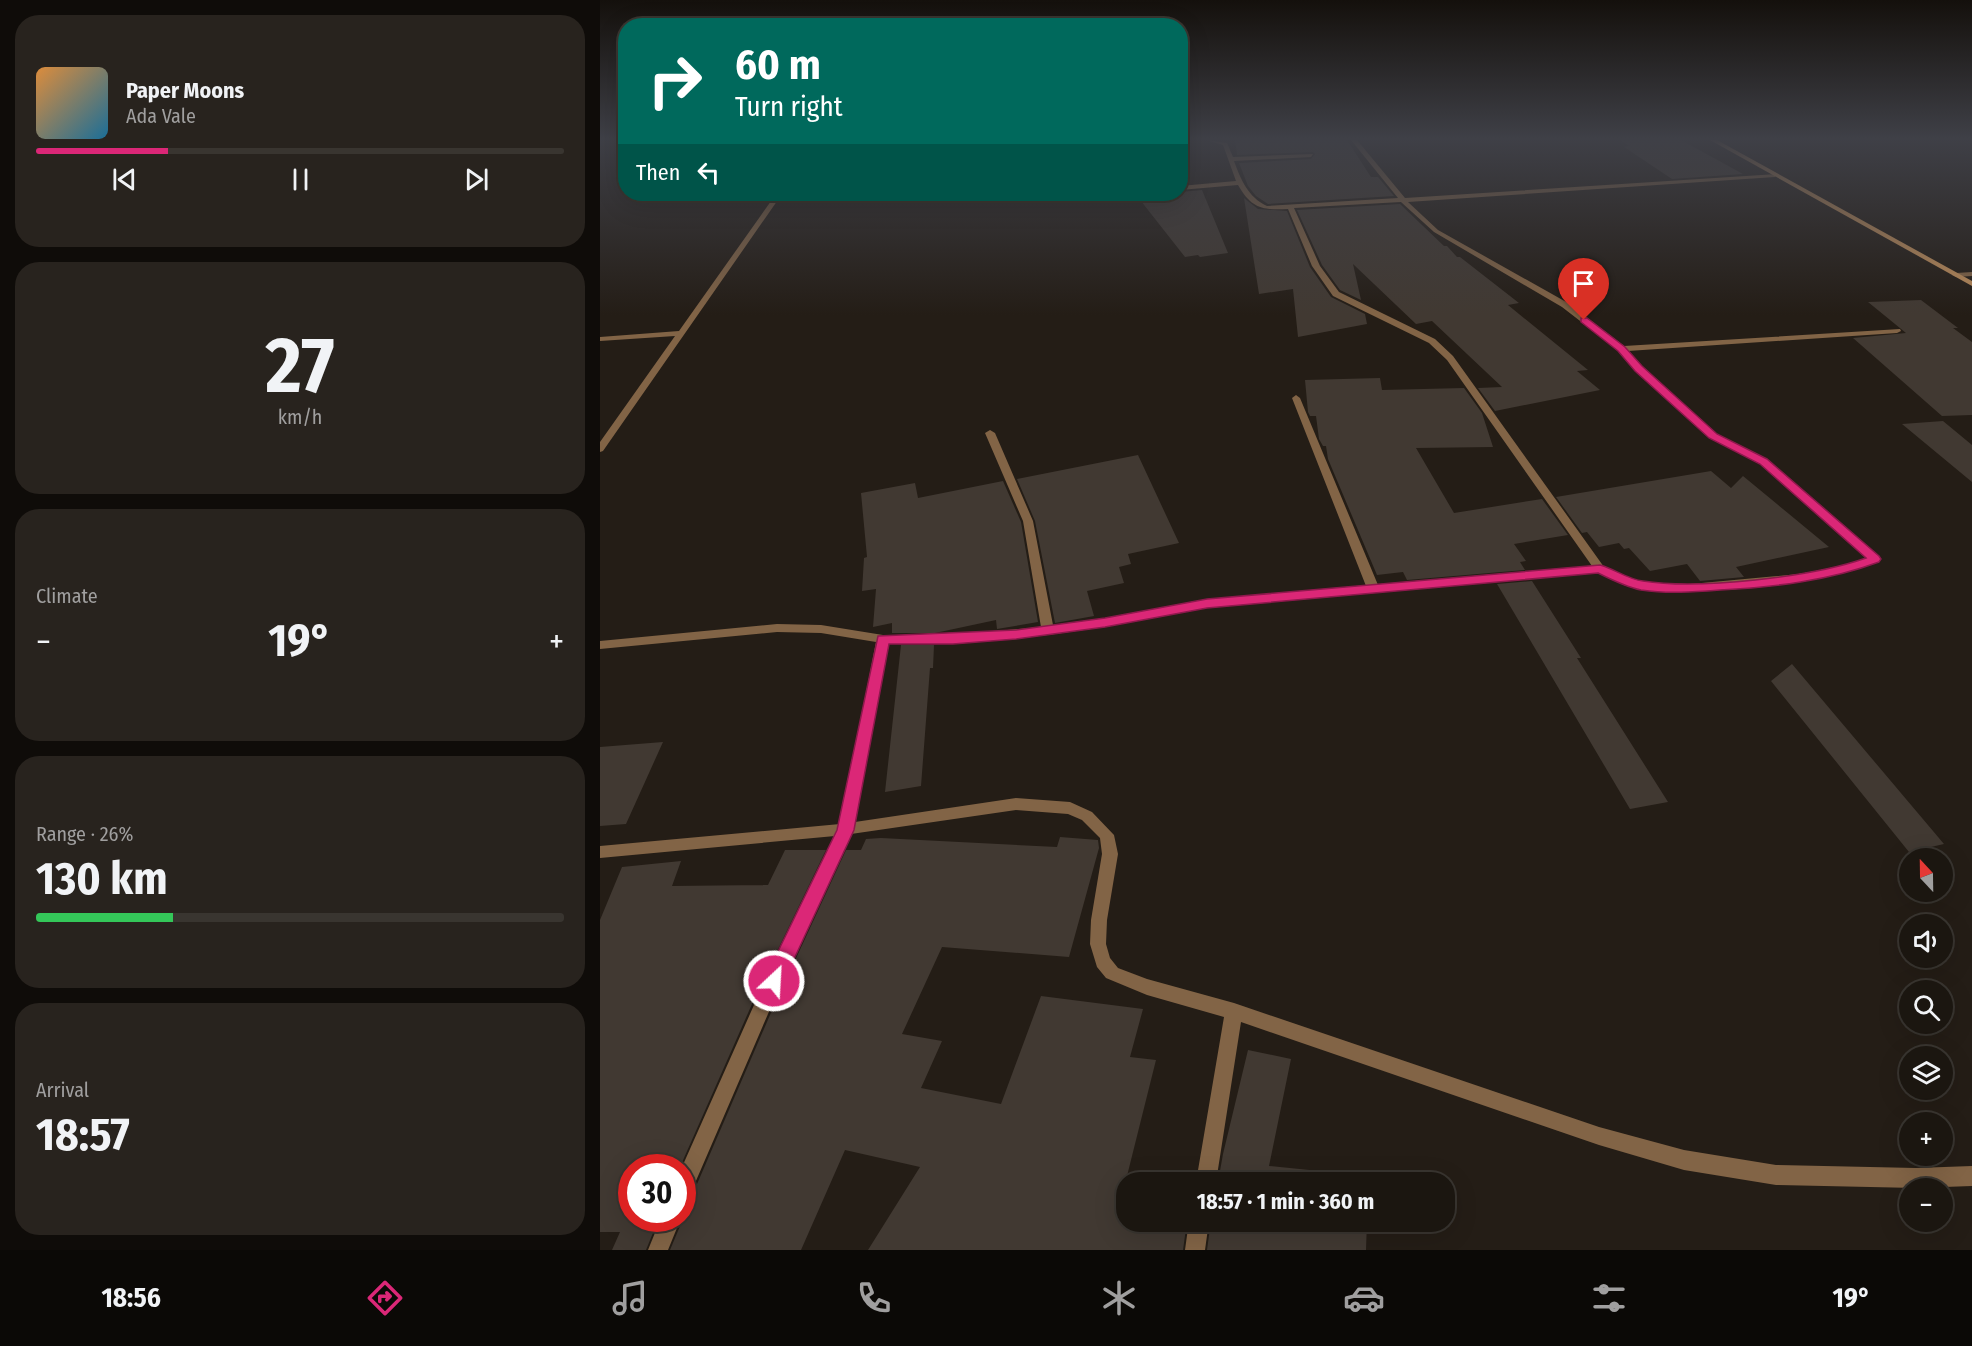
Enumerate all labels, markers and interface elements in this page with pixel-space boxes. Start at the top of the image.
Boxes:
text: 60 m [735,40,821,90]
icon: right [636,42,714,120]
text: Paper Moons [126,77,244,104]
text: Turn right [735,91,843,123]
text: Ada Vale [126,104,196,128]
icon: left [692,156,725,189]
text: Then [636,159,680,186]
icon: previous [108,163,141,196]
icon: pause [284,163,317,196]
icon: next [460,163,493,196]
pin [1558,258,1609,320]
icon: arrive [1567,267,1600,300]
text: 27 [266,319,334,413]
text: km/h [278,405,322,429]
text: Climate [36,584,98,608]
text: 19° [268,614,332,668]
text: − [36,622,51,662]
text: + [549,622,564,662]
text: Range · 26% [36,822,133,846]
north arrow [1899,848,1953,902]
map controls [1899,848,1953,1232]
text: 130 km [36,852,168,906]
button: sound [1899,914,1953,968]
position arrow [742,949,806,1013]
button: search [1899,980,1953,1034]
button: layers [1899,1046,1953,1100]
text: Arrival [36,1078,89,1102]
text: 18:57 [36,1108,130,1162]
button: + [1899,1112,1953,1166]
speed limit sign: 30 [618,1154,696,1232]
button: − [1899,1178,1953,1232]
text: 18:57 · 1 min · 360 m [1197,1188,1374,1215]
icon: directions [364,1277,406,1319]
icon: music [609,1277,651,1319]
icon: phone [853,1277,895,1319]
icon: climate [1098,1277,1140,1319]
icon: car [1343,1277,1385,1319]
icon: filters [1588,1277,1630,1319]
text: 18:56 [101,1282,161,1314]
text: 19° [1833,1282,1871,1314]

